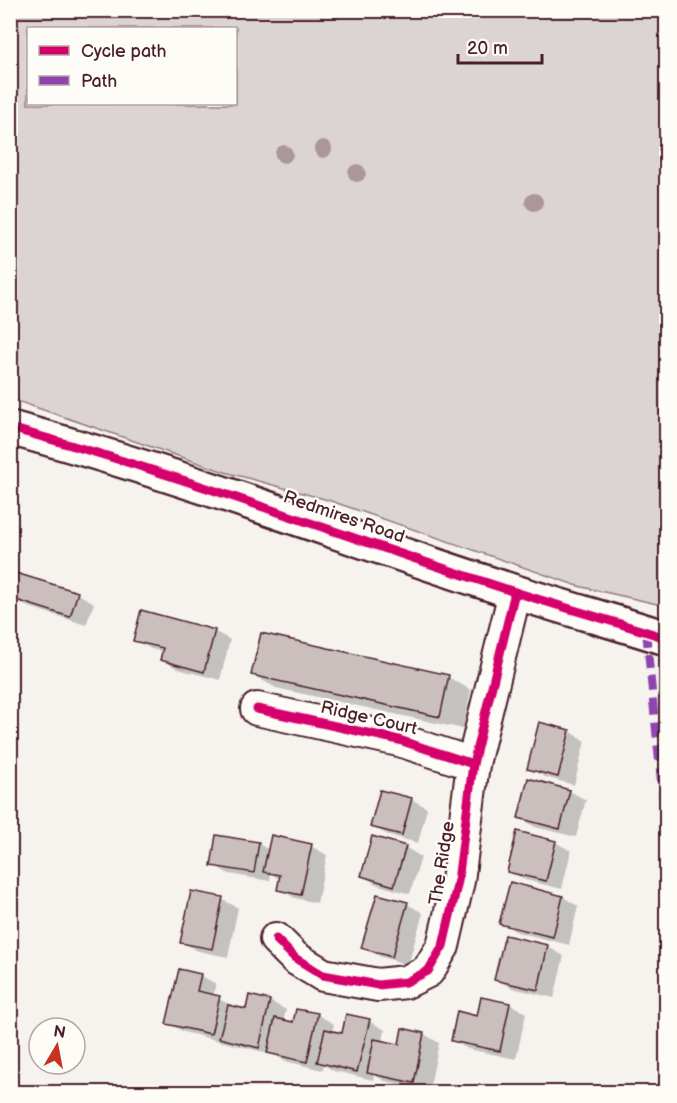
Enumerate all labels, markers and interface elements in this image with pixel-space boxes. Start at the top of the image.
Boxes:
legend [27,27,237,105]
scale bar [458,27,542,65]
text: 20 m [467,38,508,59]
text: Cycle path [81,41,167,62]
text: Path [81,71,117,92]
street label: Redmires Road [281,486,407,548]
street label: Ridge Court [319,697,420,739]
street label: The Ridge [425,819,459,906]
north arrow [27,1016,87,1076]
text: N [52,1022,67,1043]

